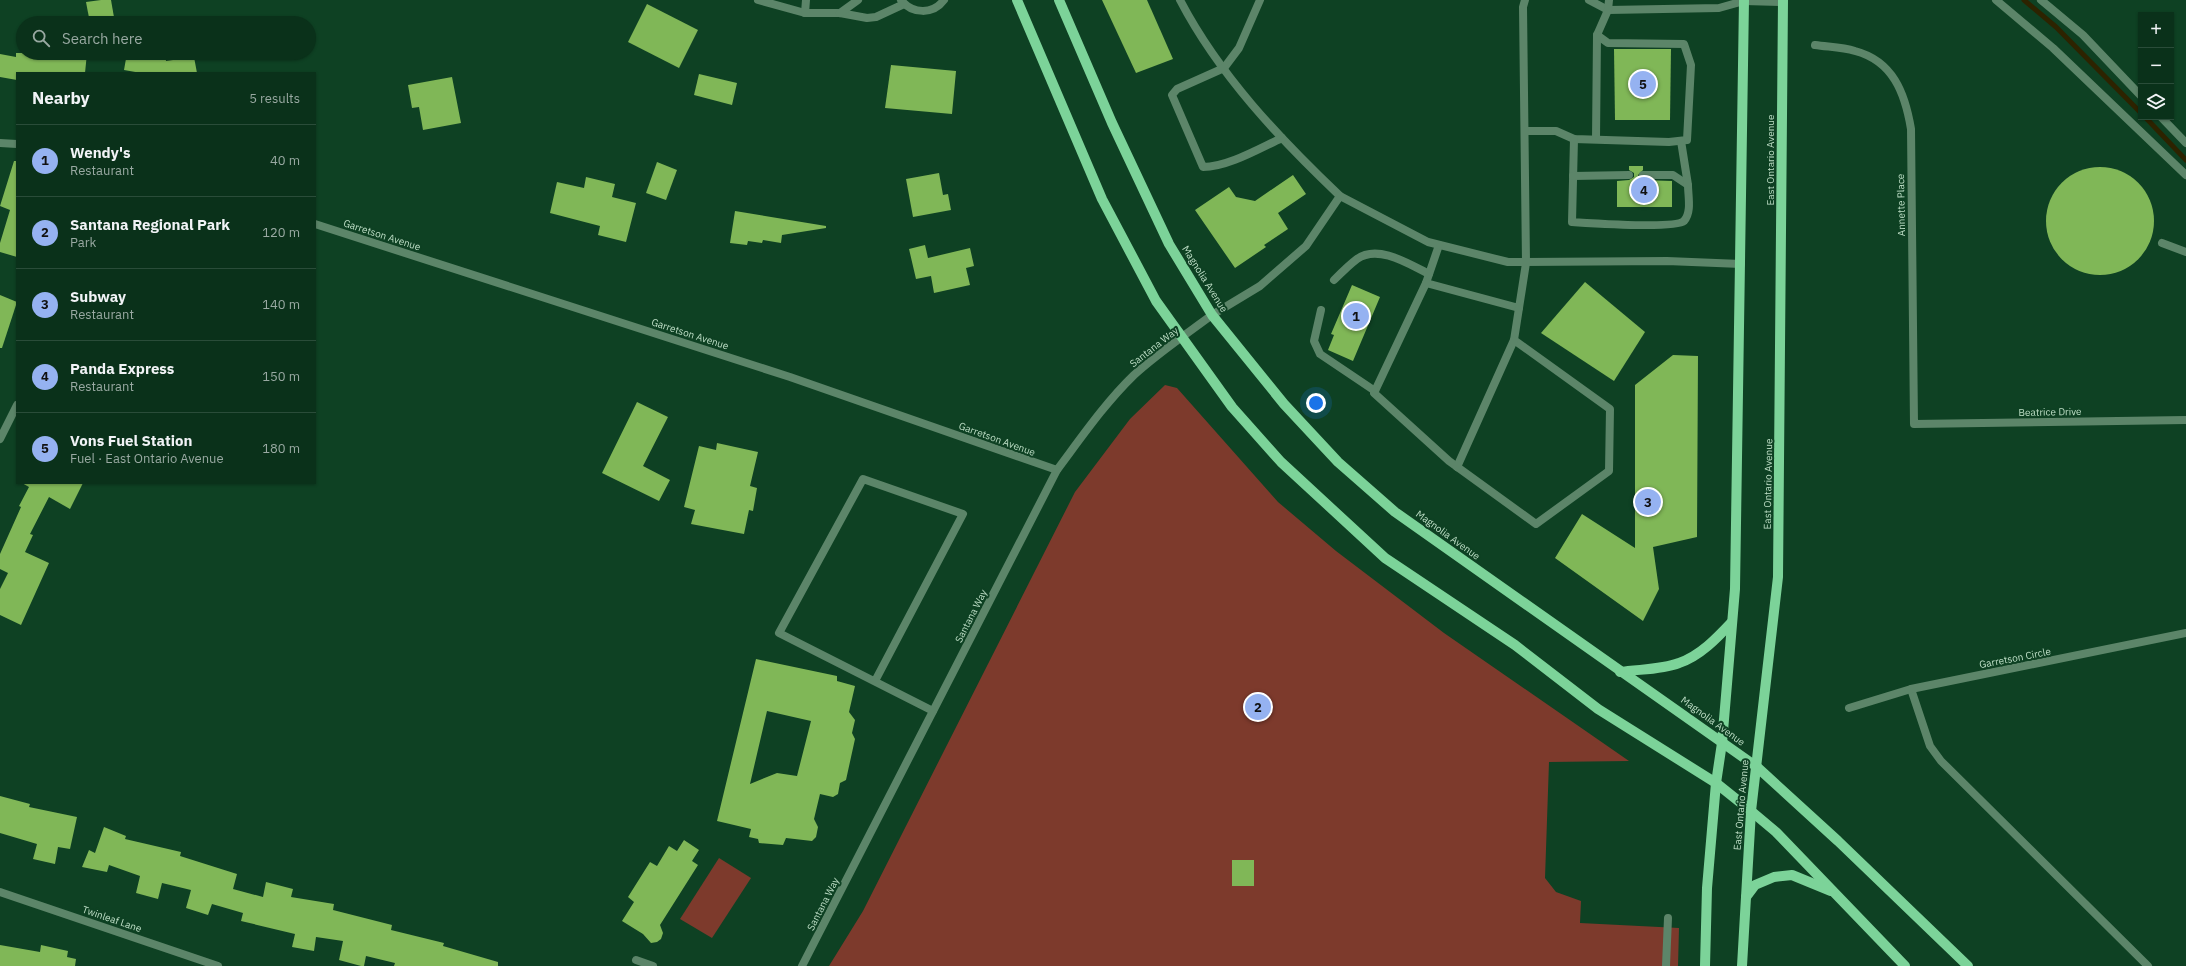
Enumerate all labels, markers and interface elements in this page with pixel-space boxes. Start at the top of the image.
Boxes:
map controls [2138,12,2174,120]
button: + [2138,12,2174,48]
search box [16,16,316,60]
icon: search [30,27,52,49]
text: Search here [62,29,142,48]
button: − [2138,48,2174,84]
pin: 5 [1630,69,1656,99]
button: layers [2138,84,2174,120]
text: Nearby [32,87,90,109]
text: 5 results [249,90,300,107]
street label: East Ontario Avenue [1764,114,1777,205]
text: Wendy's [70,143,131,162]
text: 1 [41,152,49,169]
text: 40 m [270,152,300,169]
text: Restaurant [70,162,134,179]
street label: Annette Place [1894,173,1908,236]
pin: 4 [1631,175,1657,205]
text: Santana Regional Park [70,215,230,234]
street label: Garretson Avenue [342,216,423,254]
text: 2 [41,224,49,241]
text: 120 m [262,224,300,241]
text: Park [70,234,96,251]
street label: Magnolia Avenue [1179,243,1231,315]
text: Subway [70,287,126,306]
text: 3 [41,296,49,313]
text: 140 m [262,296,300,313]
pin: 1 [1343,301,1369,331]
text: Restaurant [70,306,134,323]
street label: Garretson Avenue [650,315,731,353]
street label: Santana Way [1127,324,1181,370]
text: Panda Express [70,359,174,378]
text: 4 [41,368,49,385]
text: 150 m [262,368,300,385]
text: Restaurant [70,378,134,395]
your location [1306,393,1326,413]
street label: Beatrice Drive [2018,405,2082,419]
street label: Garretson Avenue [957,419,1038,459]
text: Vons Fuel Station [70,431,193,450]
street label: East Ontario Avenue [1761,438,1775,530]
text: 5 [41,440,49,457]
text: 180 m [262,440,300,457]
text: Fuel · East Ontario Avenue [70,450,224,467]
pin: 3 [1635,487,1661,517]
street label: Magnolia Avenue [1413,507,1483,563]
street label: Santana Way [952,587,990,645]
street label: Garretson Circle [1978,645,2052,671]
pin: 2 [1245,692,1271,722]
street label: Magnolia Avenue [1678,693,1748,749]
street label: East Ontario Avenue [1731,759,1751,851]
street label: Santana Way [804,875,842,933]
street label: Twinleaf Lane [81,903,144,935]

